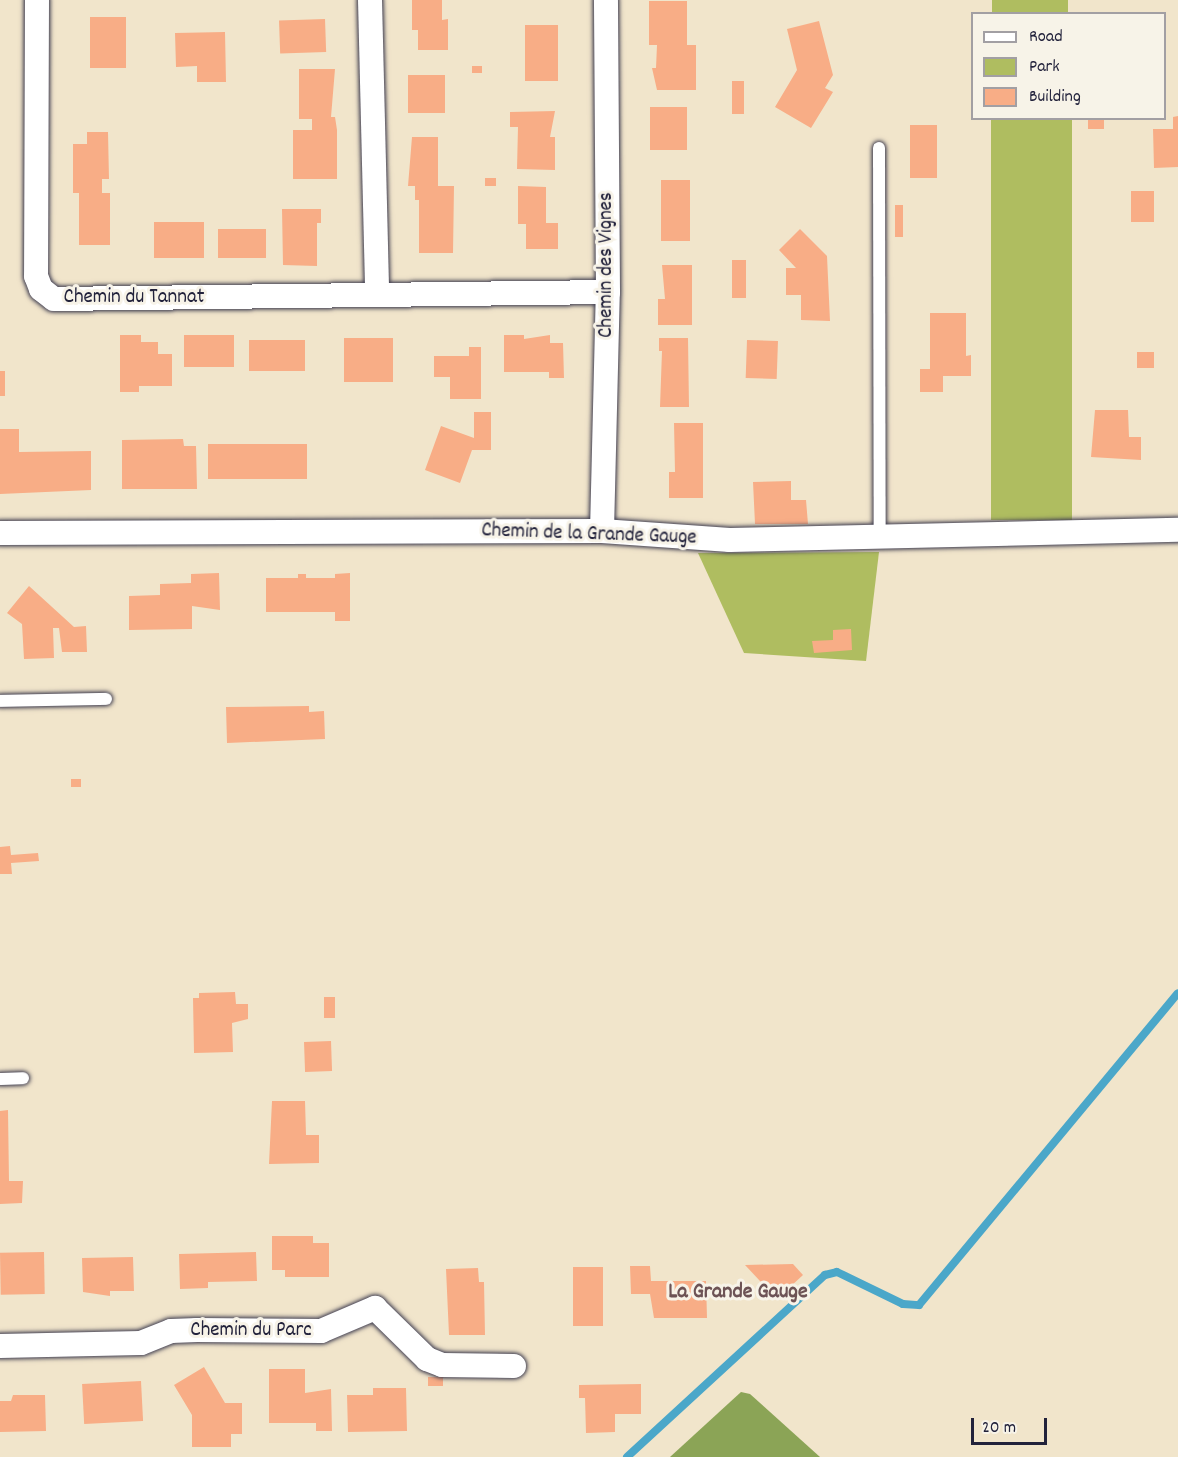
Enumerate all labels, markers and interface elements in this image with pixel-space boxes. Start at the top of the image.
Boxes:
legend [971,12,1166,120]
text: Road [1029,25,1063,50]
text: Park [1029,55,1060,80]
text: Building [1029,85,1081,110]
street label: Chemin des Vignes [594,192,620,338]
street label: Chemin du Tannat [64,285,204,311]
street label: Chemin de la Grande Gauge [481,519,697,551]
district label: La Grande Gauge [668,1280,808,1306]
street label: Chemin du Parc [190,1318,312,1344]
scale bar [974,1406,1050,1444]
text: 20 m [982,1416,1016,1441]

